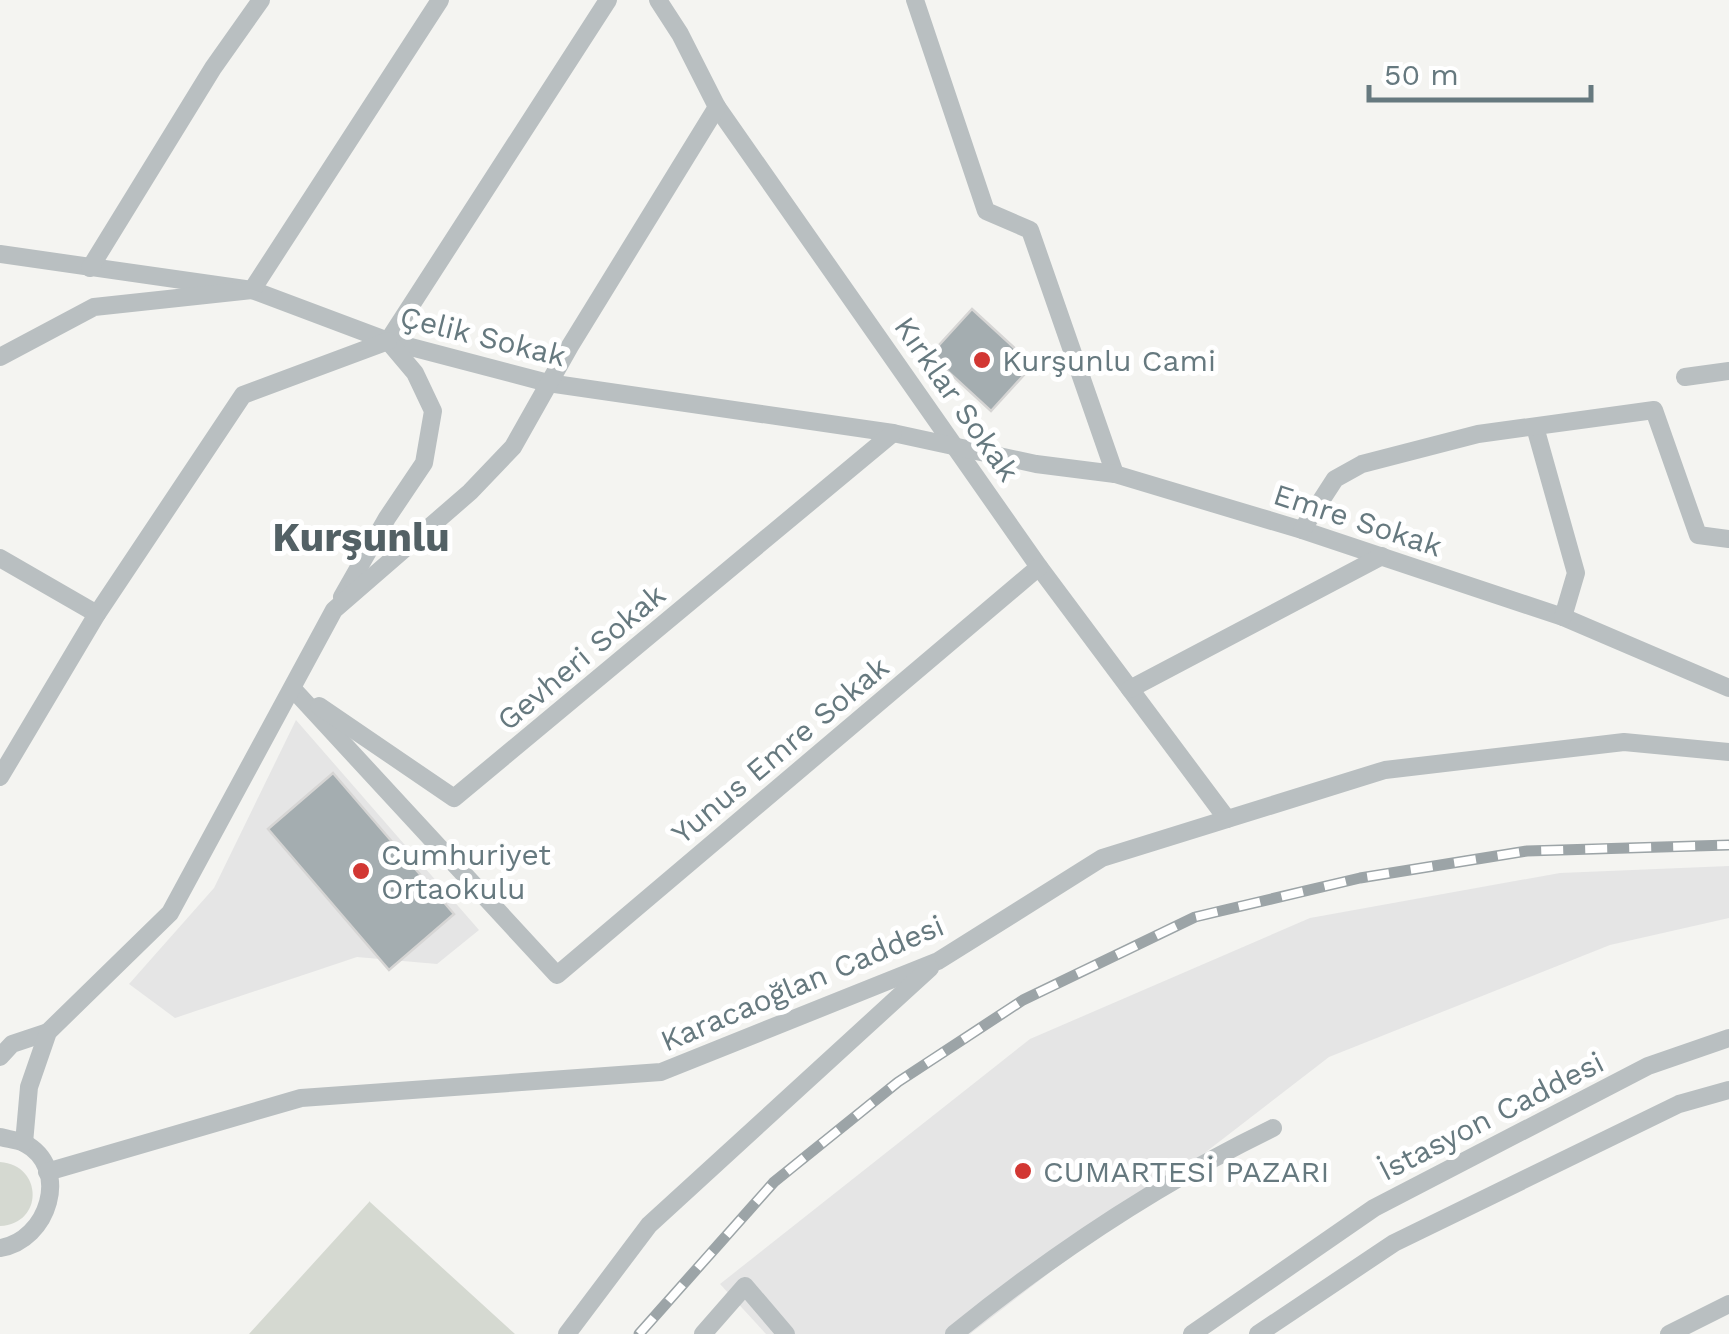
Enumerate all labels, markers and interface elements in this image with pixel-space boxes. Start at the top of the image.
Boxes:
scale bar [1369,40,1592,102]
text: 50 m [1384,57,1459,92]
street label: Çelik Sokak [397,299,569,373]
street label: Kırklar Sokak [887,310,1027,488]
place label: Kurşunlu Cami [1002,343,1216,378]
marker: Kurşunlu Cami [971,349,993,371]
street label: Emre Sokak [1269,476,1447,564]
district label: Kurşunlu [272,514,450,561]
street label: Gevheri Sokak [490,577,672,737]
street label: Yunus Emre Sokak [665,649,895,851]
place label: Cumhuriyet Ortaokulu [381,837,551,906]
marker: Cumhuriyet Ortaokulu [350,860,372,882]
street label: Karacaoğlan Caddesi [655,907,949,1059]
street label: İstasyon Caddesi [1373,1044,1609,1188]
place label: CUMARTESİ PAZARI [1043,1154,1329,1189]
marker: CUMARTESİ PAZARI [1012,1160,1034,1182]

